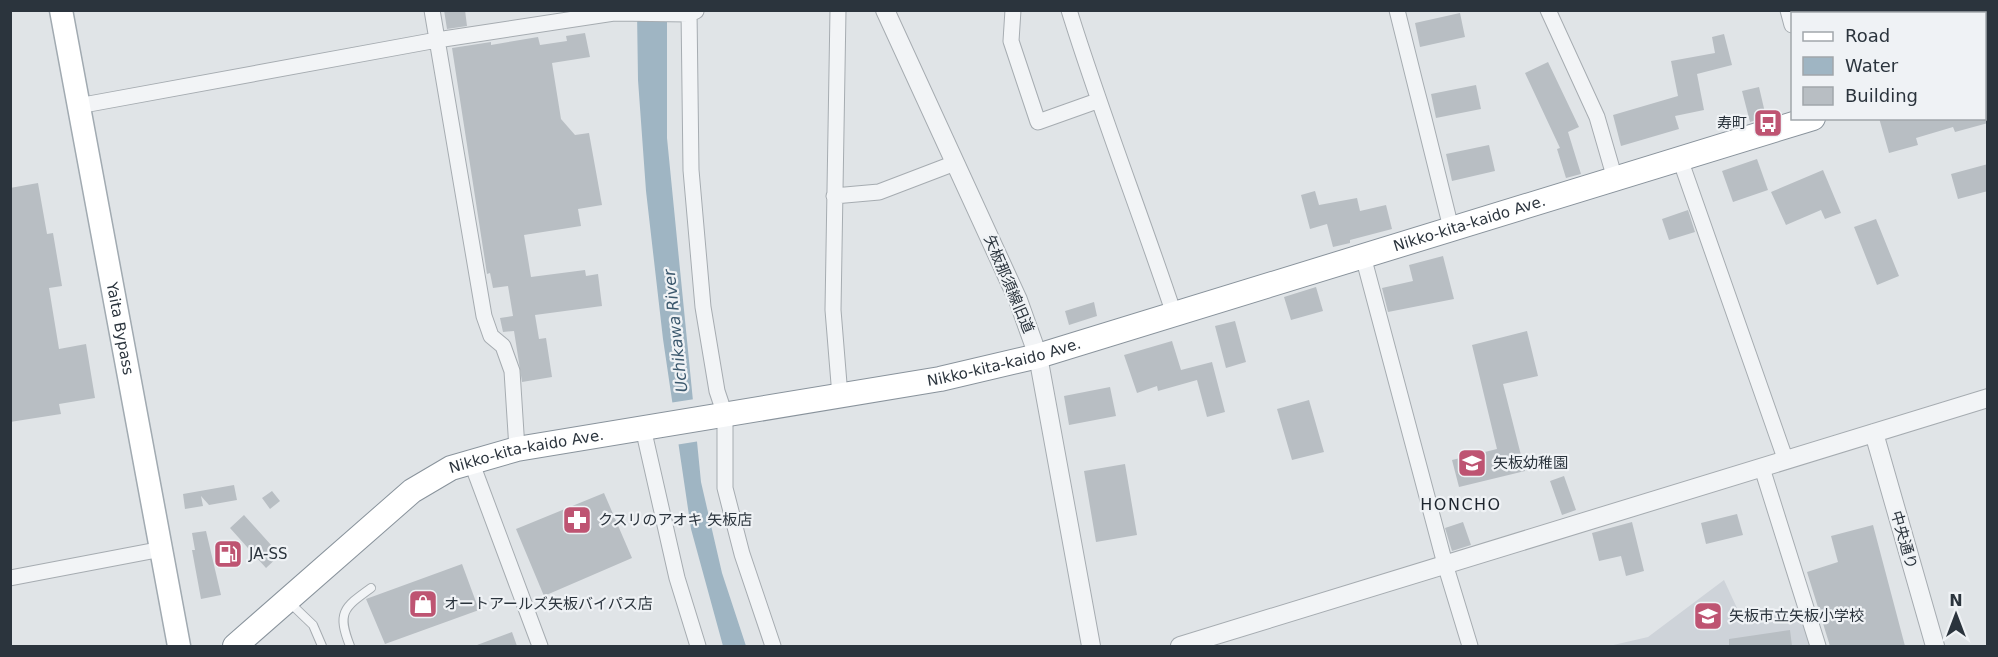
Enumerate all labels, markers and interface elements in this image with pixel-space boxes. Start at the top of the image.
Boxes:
legend [1791,12,1986,120]
text: Road [1845,25,1890,46]
text: Water [1845,55,1899,76]
text: Building [1845,85,1918,106]
bus stop icon: 寿町 [1752,107,1784,139]
place label: 寿町 [1717,114,1747,132]
street label: Nikko-kita-kaido Ave. [1391,192,1548,255]
street label: 矢板那須線旧道 [980,232,1038,336]
water label: Uchikawa River [659,267,691,393]
street label: Yaita Bypass [103,280,138,377]
street label: Nikko-kita-kaido Ave. [926,334,1083,390]
street label: Nikko-kita-kaido Ave. [447,426,605,477]
school or university icon: 矢板幼稚園 [1456,447,1488,479]
place label: 矢板幼稚園 [1493,454,1568,472]
district label: HONCHO [1420,495,1502,514]
pharmacy icon: クスリのアオキ 矢板店 [561,504,593,536]
street label: 中央通り [1887,509,1921,571]
place label: クスリのアオキ 矢板店 [598,511,752,529]
fuel station icon: JA-SS [212,538,244,570]
place label: JA-SS [248,545,288,563]
north arrow [1926,585,1986,645]
shop icon: オートアールズ矢板バイパス店 [407,588,439,620]
text: N [1949,591,1963,610]
place label: オートアールズ矢板バイパス店 [444,595,653,613]
school or university icon: 矢板市立矢板小学校 [1692,600,1724,632]
place label: 矢板市立矢板小学校 [1729,607,1864,625]

